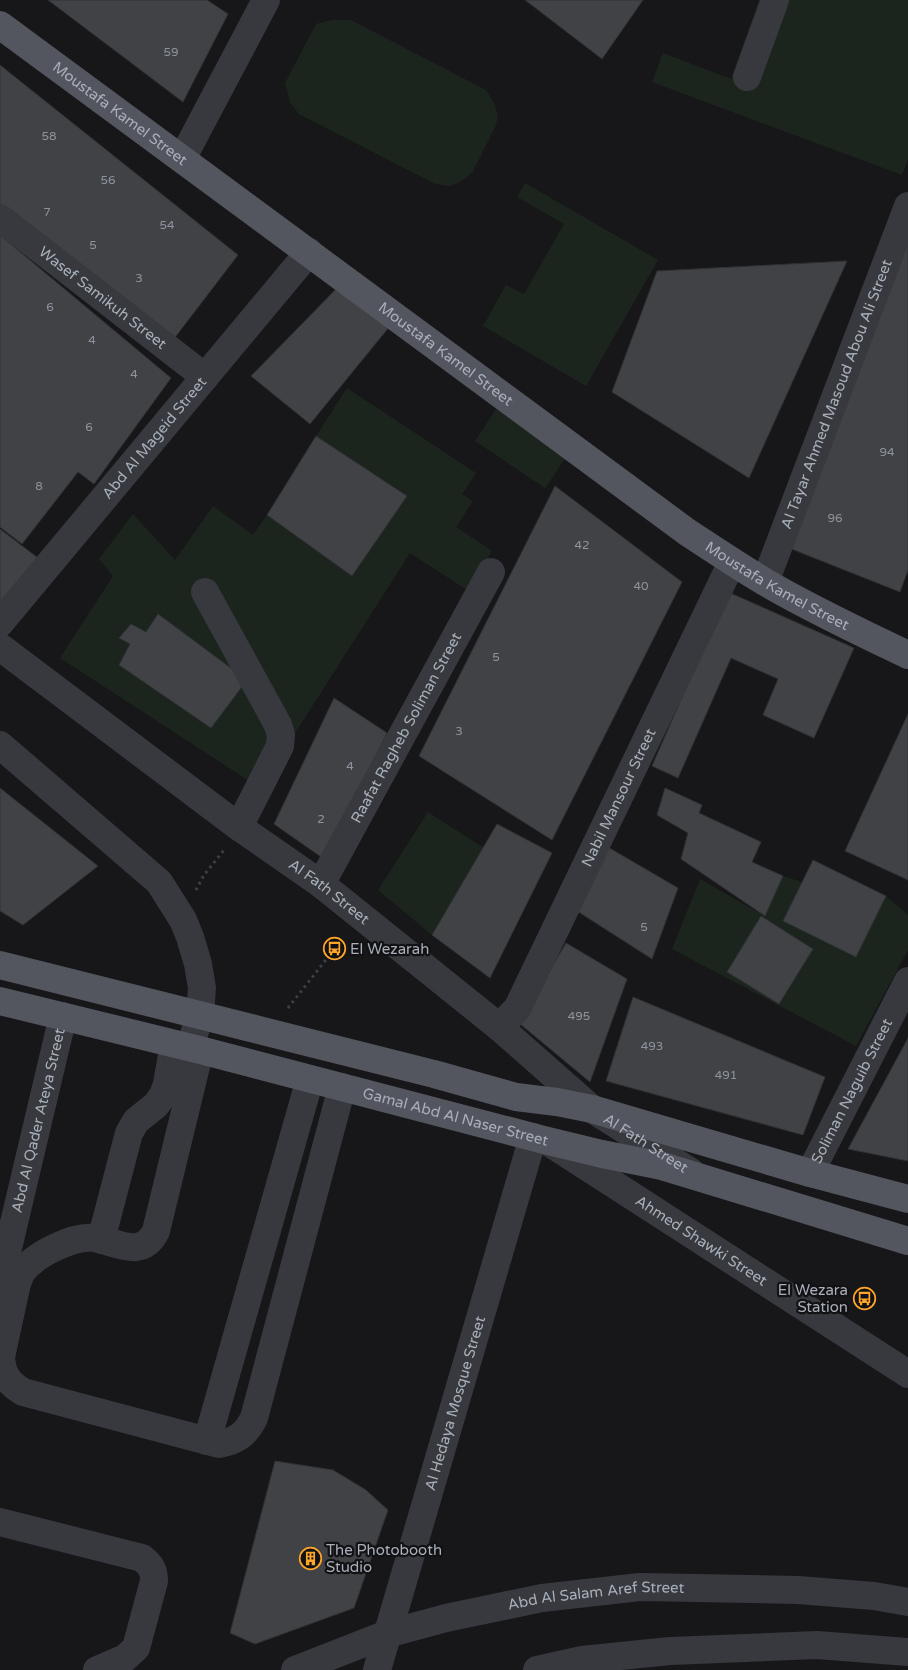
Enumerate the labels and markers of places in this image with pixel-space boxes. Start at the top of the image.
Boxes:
bus stop icon: El Wezarah [322,937,346,961]
place label: El Wezarah [350,940,429,958]
place label: El Wezara Station [778,1281,848,1316]
bus stop icon: El Wezara Station [852,1287,876,1311]
place label: The Photobooth Studio [326,1541,442,1576]
building icon: The Photobooth Studio [298,1547,322,1571]

